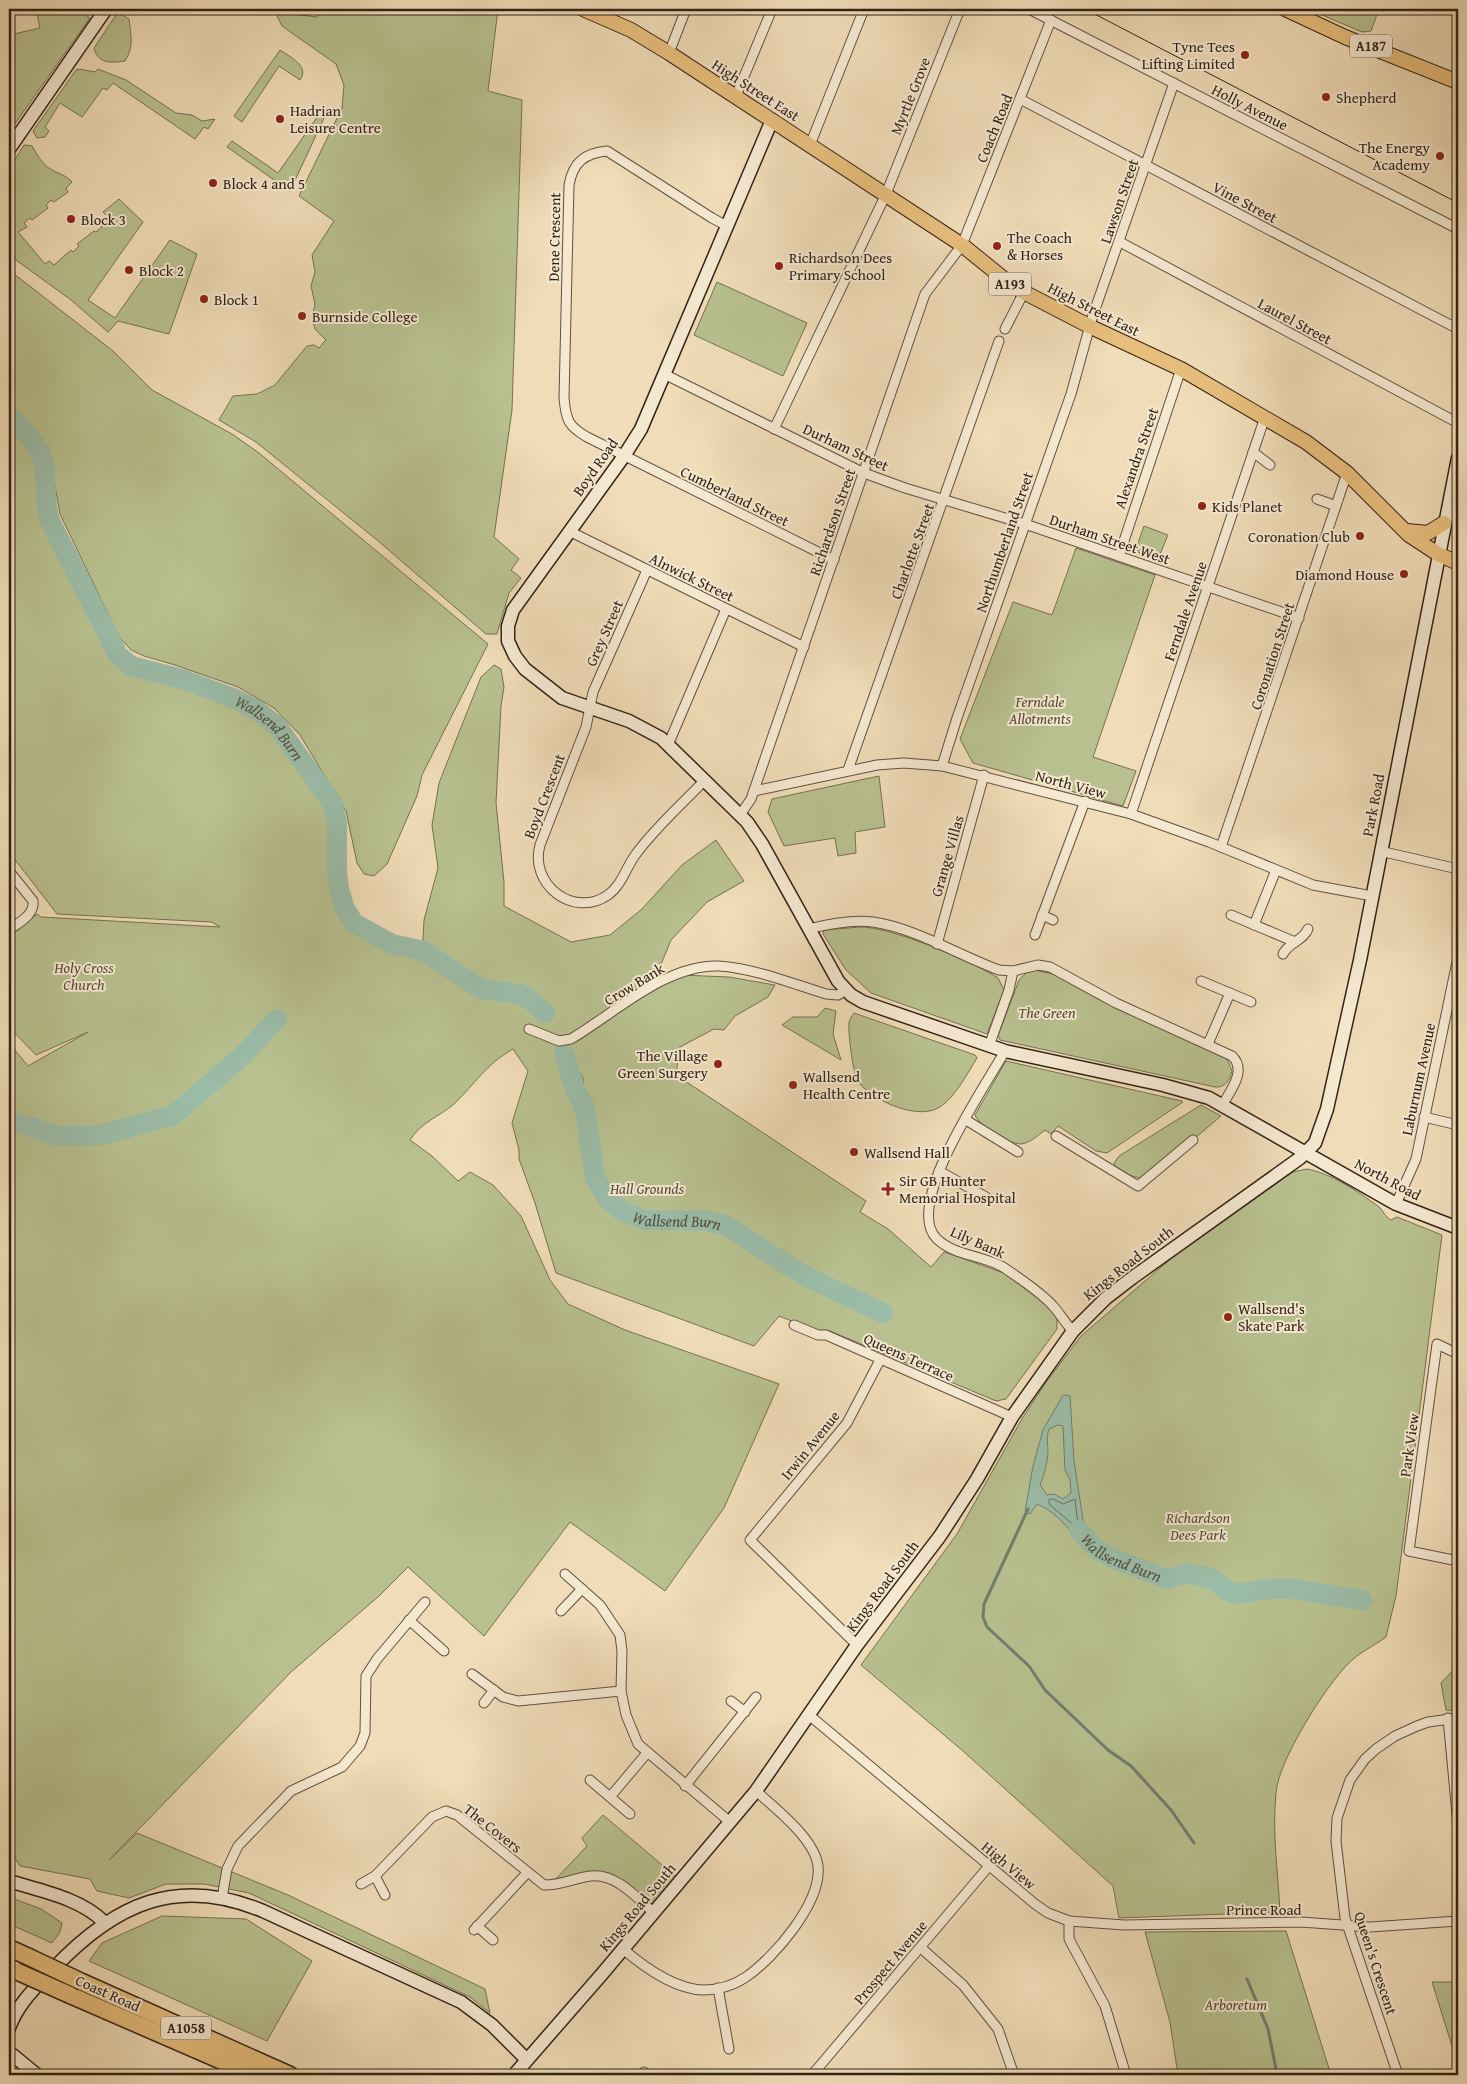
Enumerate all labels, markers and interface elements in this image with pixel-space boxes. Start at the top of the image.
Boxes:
road number: A187 [1350,34,1392,58]
place label: Tyne Tees Lifting Limited [1142,36,1235,74]
marker: Tyne Tees Lifting Limited [1239,49,1251,61]
street label: High Street East [708,54,804,127]
street label: Myrtle Grove [885,54,935,138]
street label: Holly Avenue [1208,79,1292,135]
place label: Shepherd [1336,87,1396,108]
street label: Coach Road [971,90,1017,166]
marker: Shepherd [1320,91,1332,103]
place label: Hadrian Leisure Centre [290,100,381,138]
marker: Hadrian Leisure Centre [274,113,286,125]
place label: The Energy Academy [1359,137,1431,175]
marker: The Energy Academy [1434,150,1446,162]
street label: Lawson Street [1095,155,1143,246]
place label: Block 4 and 5 [223,173,305,194]
street label: Vine Street [1209,176,1282,228]
marker: Block 4 and 5 [207,177,219,189]
street label: Dene Crescent [543,191,565,282]
place label: Block 3 [81,209,126,230]
marker: Block 3 [65,213,77,225]
place label: The Coach & Horses [1007,227,1072,265]
marker: The Coach & Horses [991,240,1003,252]
place label: Richardson Dees Primary School [789,247,892,285]
place label: Block 2 [139,260,184,281]
marker: Richardson Dees Primary School [773,260,785,272]
marker: Block 2 [123,264,135,276]
road number: A193 [989,272,1031,296]
street label: High Street East [1044,277,1144,341]
place label: Block 1 [214,289,259,310]
marker: Block 1 [198,293,210,305]
street label: Laurel Street [1254,293,1336,350]
place label: Burnside College [312,306,418,327]
marker: Burnside College [296,310,308,322]
street label: Alexandra Street [1109,404,1163,511]
street label: Durham Street [800,418,893,476]
street label: Boyd Road [567,434,623,500]
street label: Cumberland Street [677,461,793,532]
street label: Richardson Street [804,465,860,578]
street label: Northumberland Street [970,468,1038,615]
place label: Kids Planet [1212,496,1283,517]
street label: Charlotte Street [885,499,939,602]
marker: Kids Planet [1196,500,1208,512]
street label: Durham Street West [1047,509,1174,570]
place label: Coronation Club [1248,526,1350,547]
marker: Coronation Club [1354,530,1366,542]
street label: Alnwick Street [646,547,739,607]
street label: Ferndale Avenue [1158,558,1212,664]
place label: Diamond House [1295,564,1394,585]
marker: Diamond House [1398,568,1410,580]
street label: Grey Street [580,596,628,670]
street label: Coronation Street [1245,599,1299,712]
water label: Wallsend Burn [231,689,310,766]
park label: Ferndale Allotments [1008,691,1072,729]
street label: Boyd Crescent [518,750,570,842]
street label: North View [1033,764,1109,804]
street label: Park Road [1357,772,1389,838]
street label: Grange Villas [925,813,969,899]
park label: Holy Cross Church [53,957,114,995]
street label: Crow Bank [600,958,668,1010]
park label: The Green [1018,1002,1076,1023]
street label: Laburnum Avenue [1396,1021,1440,1137]
place label: The Village Green Surgery [618,1045,709,1083]
marker: The Village Green Surgery [712,1058,724,1070]
place label: Wallsend Health Centre [803,1066,890,1104]
marker: Wallsend Health Centre [787,1079,799,1091]
place label: Wallsend Hall [864,1142,950,1163]
marker: Wallsend Hall [848,1146,860,1158]
street label: North Road [1351,1153,1425,1205]
place label: Sir GB Hunter Memorial Hospital [899,1170,1016,1208]
park label: Hall Grounds [609,1178,685,1199]
marker: Sir GB Hunter Memorial Hospital [881,1182,895,1196]
water label: Wallsend Burn [629,1204,724,1236]
street label: Lily Bank [947,1221,1009,1264]
street label: Kings Road South [1078,1221,1178,1305]
place label: Wallsend's Skate Park [1238,1298,1305,1336]
marker: Wallsend's Skate Park [1222,1311,1234,1323]
street label: Queens Terrace [860,1328,958,1386]
street label: Irwin Avenue [776,1406,844,1484]
street label: Park View [1394,1412,1424,1478]
park label: Richardson Dees Park [1165,1507,1231,1545]
water label: Wallsend Burn [1075,1528,1165,1588]
street label: Kings Road South [841,1535,924,1636]
street label: The Covers [459,1798,527,1858]
street label: High View [977,1836,1041,1894]
street label: Kings Road South [594,1858,681,1956]
street label: Prince Road [1226,1899,1302,1920]
street label: Queen's Crescent [1349,1909,1403,2018]
street label: Prospect Avenue [848,1915,932,2009]
street label: Coast Road [72,1969,144,2017]
park label: Arboretum [1204,1994,1267,2015]
road number: A1058 [161,2016,211,2040]

